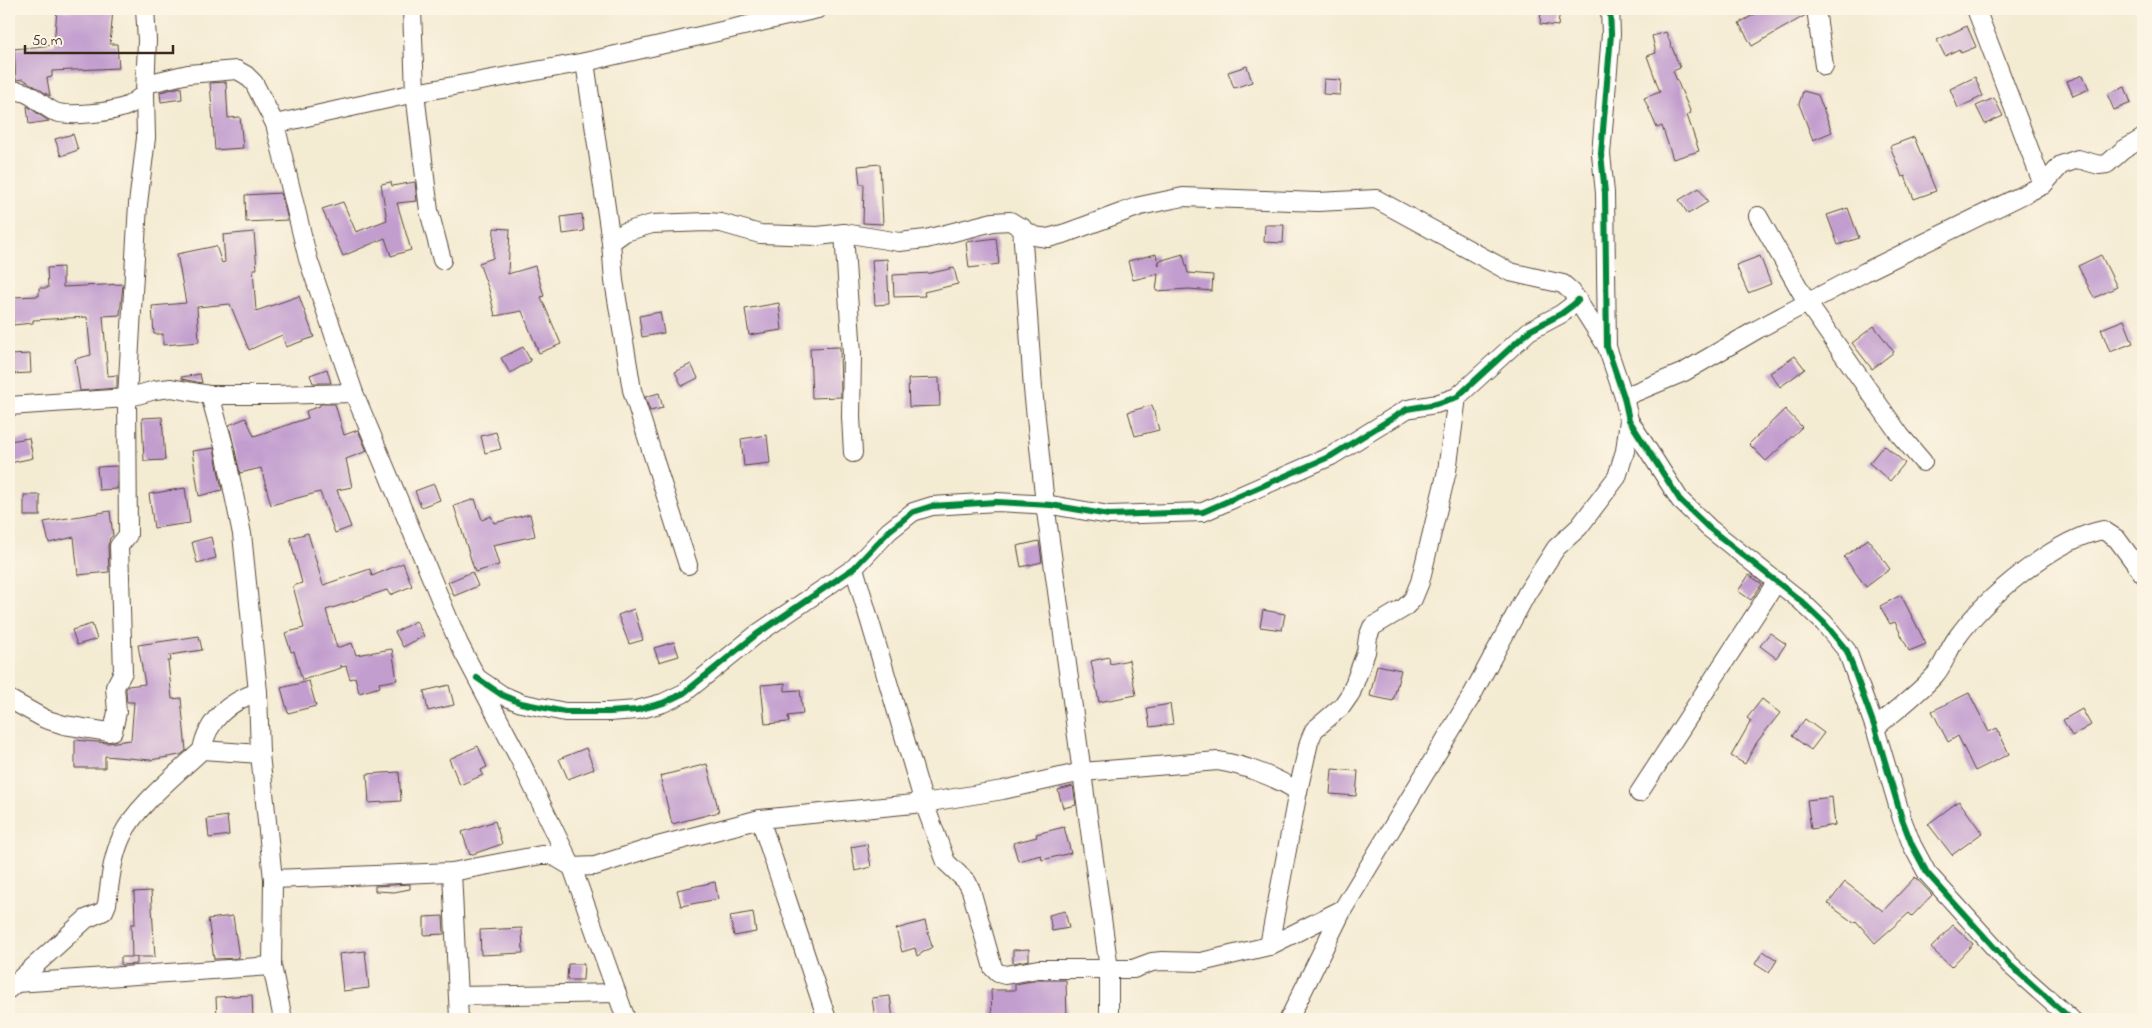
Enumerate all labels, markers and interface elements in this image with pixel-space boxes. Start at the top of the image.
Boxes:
scale bar [25,22,172,54]
text: 50 m [32,30,63,52]

